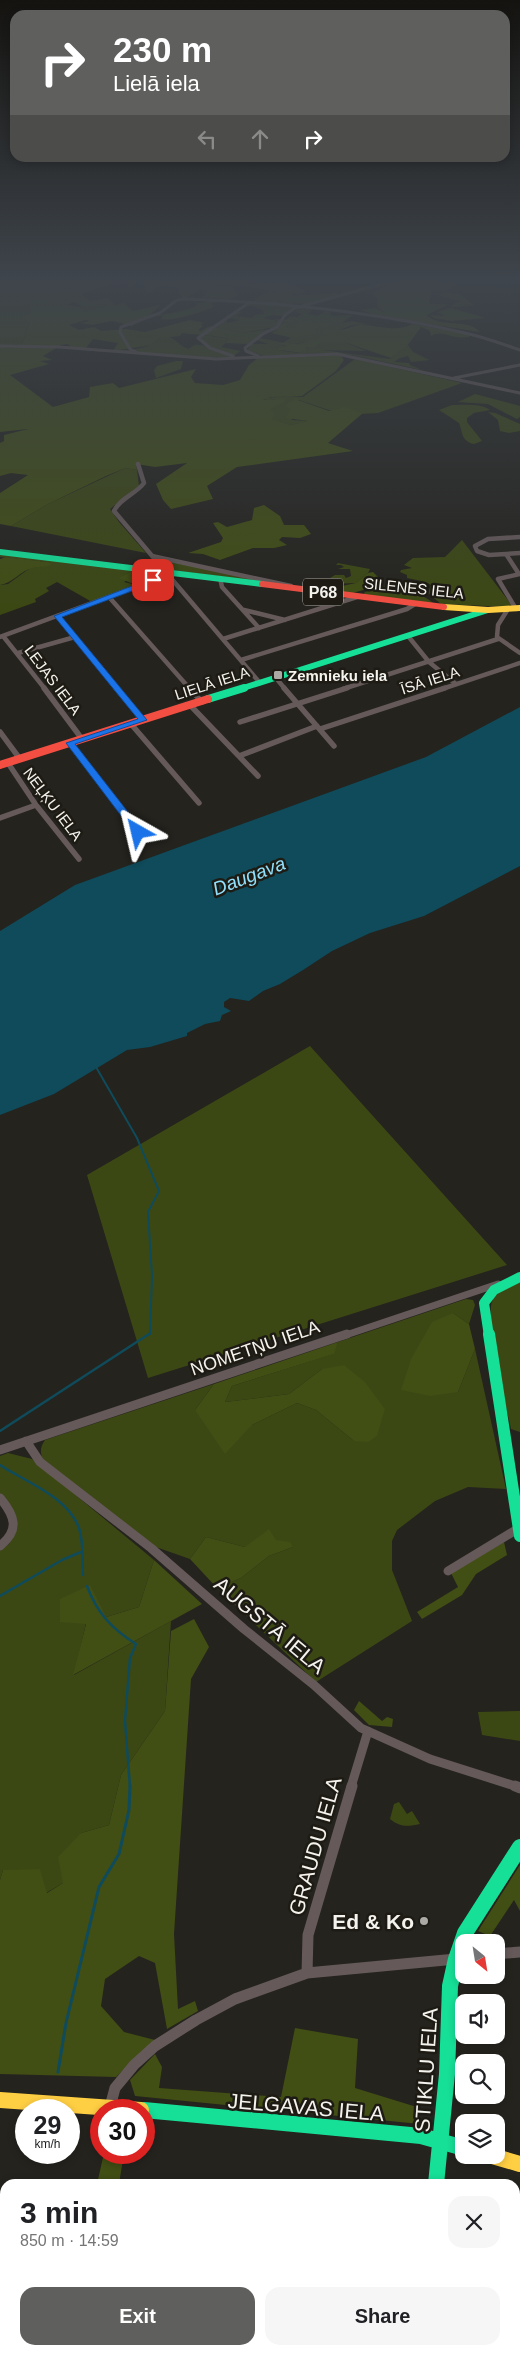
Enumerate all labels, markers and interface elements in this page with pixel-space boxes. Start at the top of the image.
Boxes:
icon: right [30,30,95,95]
text: 230 m [113,30,212,69]
text: Lielā iela [113,71,200,96]
icon: left [193,125,221,153]
icon: ahead [246,125,274,153]
icon: right [299,125,327,153]
pin [132,559,174,601]
icon: arrive [139,566,167,594]
street label: SILENES IELA [363,574,465,602]
road number: P68 [303,578,343,606]
street label: LEJAS IELA [21,642,85,718]
street label: LIELĀ IELA [172,663,252,703]
street label: ĪSĀ IELA [398,663,462,697]
place label: Zemnieku iela [288,667,388,684]
marker: Zemnieku iela [272,669,284,681]
street label: NEĻĶU IELA [20,764,86,844]
position arrow [111,805,163,857]
water label: Daugava [210,853,288,899]
street label: NOMETŅU IELA [188,1317,322,1379]
street label: AUGSTĀ IELA [210,1572,330,1678]
street label: GRAUDU IELA [284,1774,346,1918]
place label: Ed & Ko [332,1910,414,1933]
marker: Ed & Ko [418,1915,430,1927]
north arrow [455,1934,505,1984]
map controls [455,1934,505,2164]
button: sound [455,1994,505,2044]
street label: STIKLU IELA [410,2007,442,2133]
button: search [455,2054,505,2104]
street label: JELGAVAS IELA [227,2089,385,2125]
speed limit sign: 30 [90,2099,155,2164]
text: 29 [34,2111,61,2139]
button: layers [455,2114,505,2164]
text: km/h [34,2137,61,2151]
text: 3 min [20,2196,98,2229]
button: close [448,2196,500,2248]
text: 850 m · 14:59 [20,2232,119,2249]
button: Exit [20,2287,255,2345]
button: Share [265,2287,500,2345]

